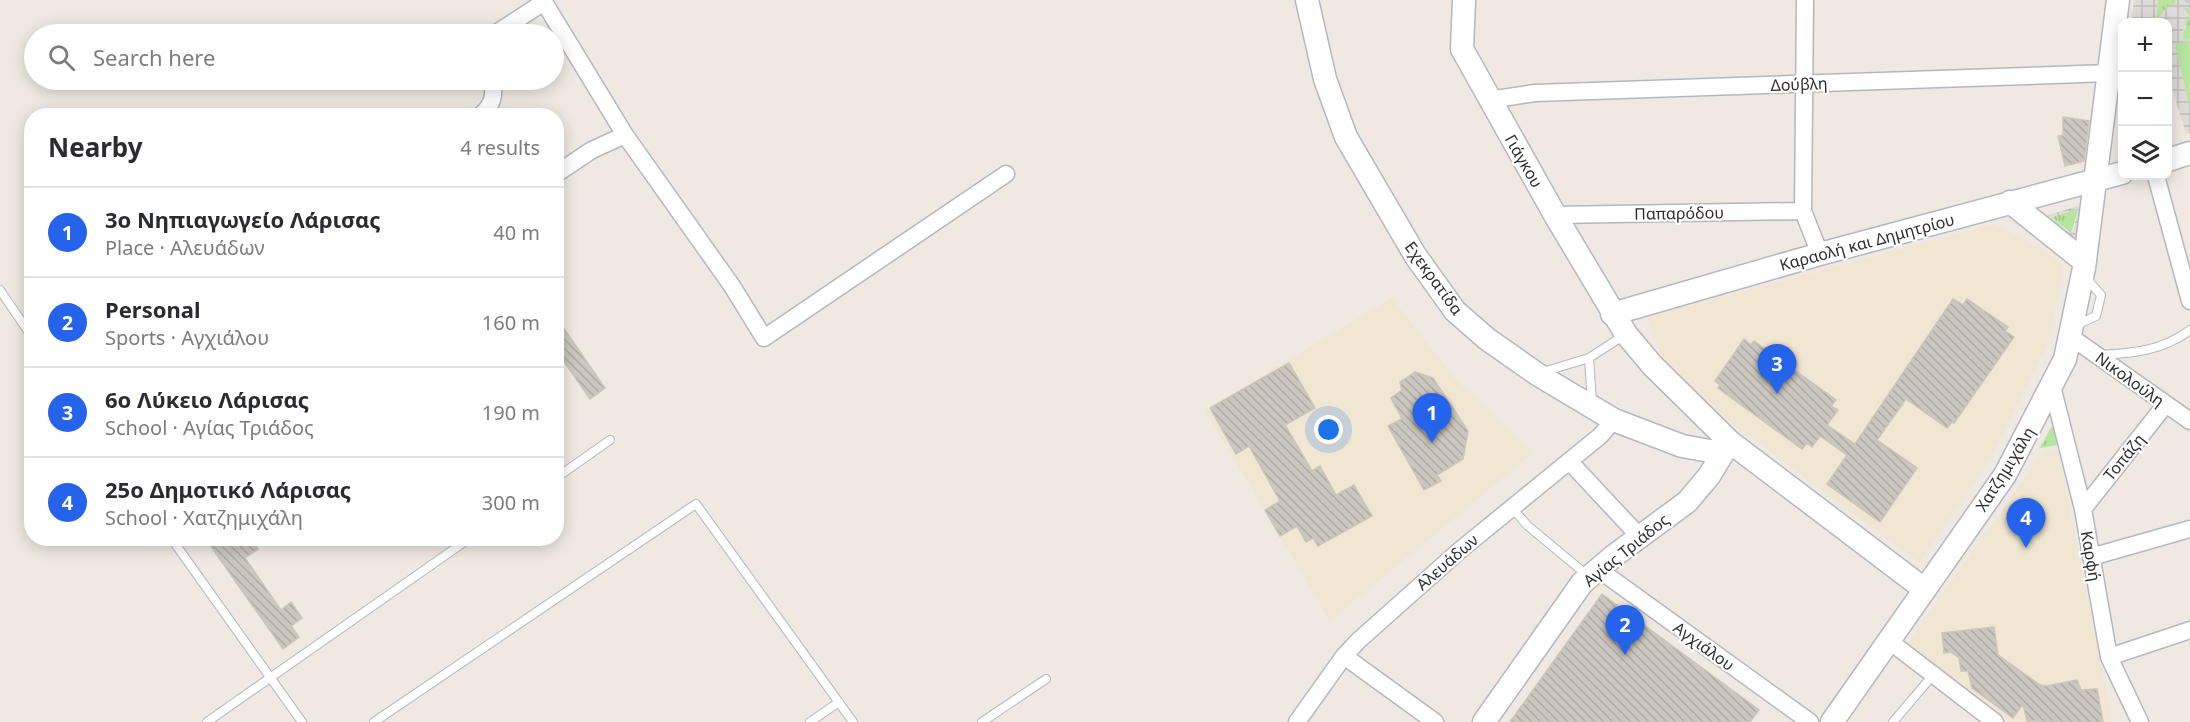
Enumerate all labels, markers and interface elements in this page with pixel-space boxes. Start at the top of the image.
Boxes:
map controls [2118,18,2172,180]
button: + [2118,18,2172,72]
search box [24,24,564,90]
icon: search [45,41,78,74]
text: Search here [93,42,215,72]
street label: Δούβλη [1770,72,1828,96]
button: − [2118,72,2172,126]
button: layers [2118,126,2172,180]
text: Nearby [48,129,143,165]
street label: Γιάγκου [1500,130,1548,192]
text: 4 results [460,134,540,161]
street label: Παπαρόδου [1634,201,1724,225]
text: 3o Νηπιαγωγείο Λάρισας [105,204,380,234]
street label: Καραολή και Δημητρίου [1777,208,1957,276]
text: 1 [62,219,73,246]
text: 40 m [493,219,540,246]
text: Place · Αλευάδων [105,234,265,261]
street label: Εχεκρατίδα [1400,237,1468,319]
text: Personal [105,294,200,324]
text: 2 [62,309,73,336]
text: 160 m [482,309,540,336]
text: Sports · Αγχιάλου [105,324,269,351]
pin: 3 [1758,344,1796,394]
street label: Νικολούλη [2091,346,2169,412]
text: 6ο Λύκειο Λάρισας [105,384,309,414]
pin: 1 [1412,394,1452,443]
text: 3 [62,399,73,426]
text: 190 m [482,399,540,426]
text: School · Αγίας Τριάδος [105,414,314,441]
your location [1314,415,1343,444]
street label: Χατζημιχάλη [1970,423,2040,515]
street label: Τοπάζη [2098,429,2150,485]
text: 25ο Δημοτικό Λάρισας [105,474,351,504]
text: 4 [62,489,73,516]
text: 300 m [482,489,540,516]
pin: 4 [2006,498,2046,548]
text: School · Χατζημιχάλη [105,504,303,531]
street label: Αγίας Τριάδος [1578,508,1674,591]
street label: Αλευάδων [1411,529,1483,595]
street label: Καρφή [2076,529,2106,583]
pin: 2 [1606,606,1644,655]
street label: Αγχιάλου [1669,616,1739,676]

